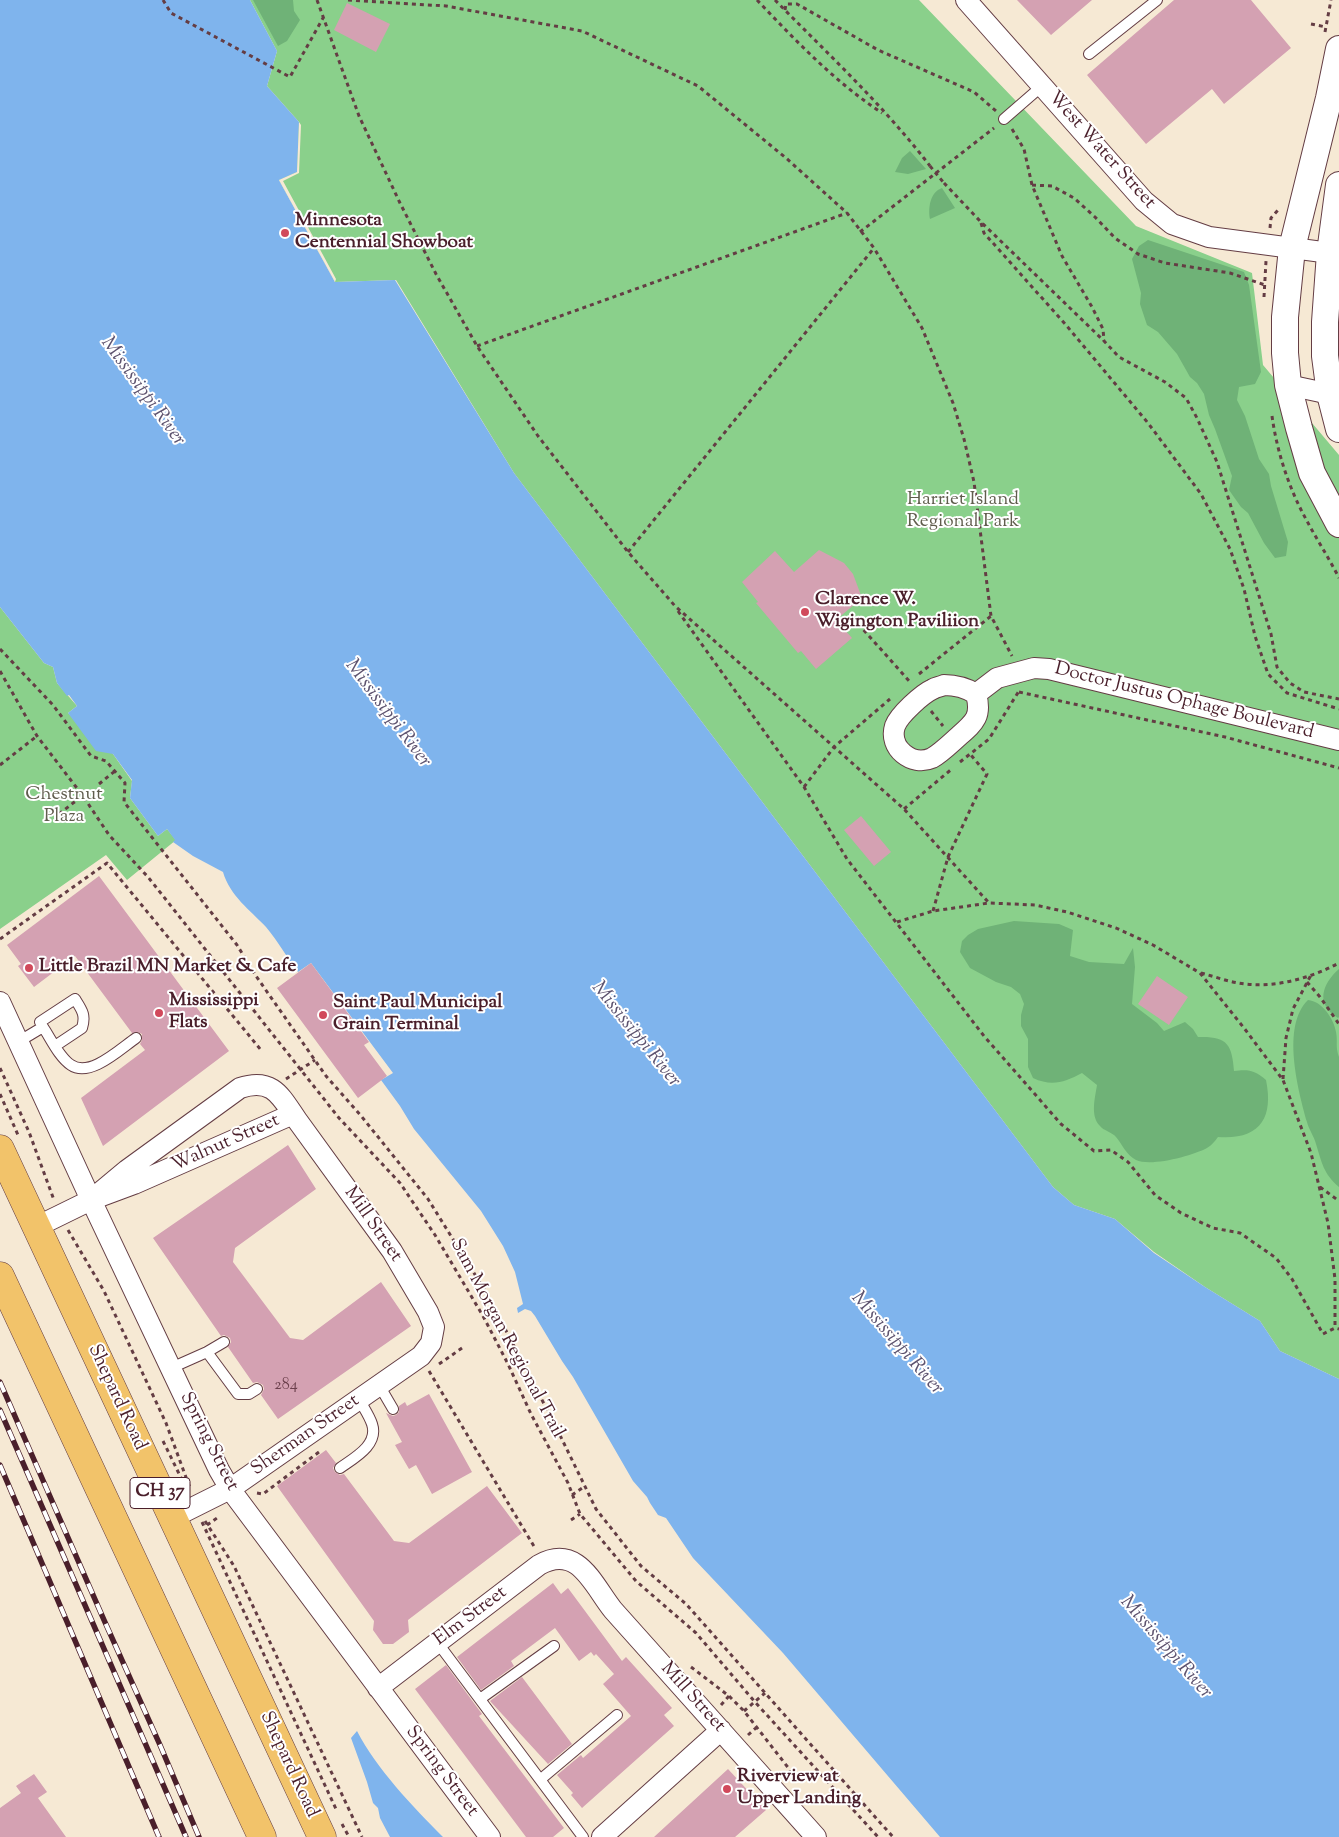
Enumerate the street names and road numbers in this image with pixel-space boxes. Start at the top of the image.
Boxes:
street label: West Water Street [1042,88,1160,214]
street label: Doctor Justus Ophage Boulevard [1052,659,1316,745]
street label: Walnut Street [169,1110,283,1178]
street label: Mill Street [338,1183,406,1267]
street label: Sam Morgan Regional Trail [444,1235,568,1443]
street label: Shepard Road [81,1341,151,1455]
street label: Spring Street [173,1389,243,1495]
street label: Sherman Street [247,1390,365,1482]
road number: CH 37 [130,1478,190,1509]
street label: Elm Street [430,1582,512,1652]
street label: Mill Street [655,1658,729,1738]
street label: Shepard Road [253,1708,323,1822]
street label: Spring Street [399,1722,483,1822]

